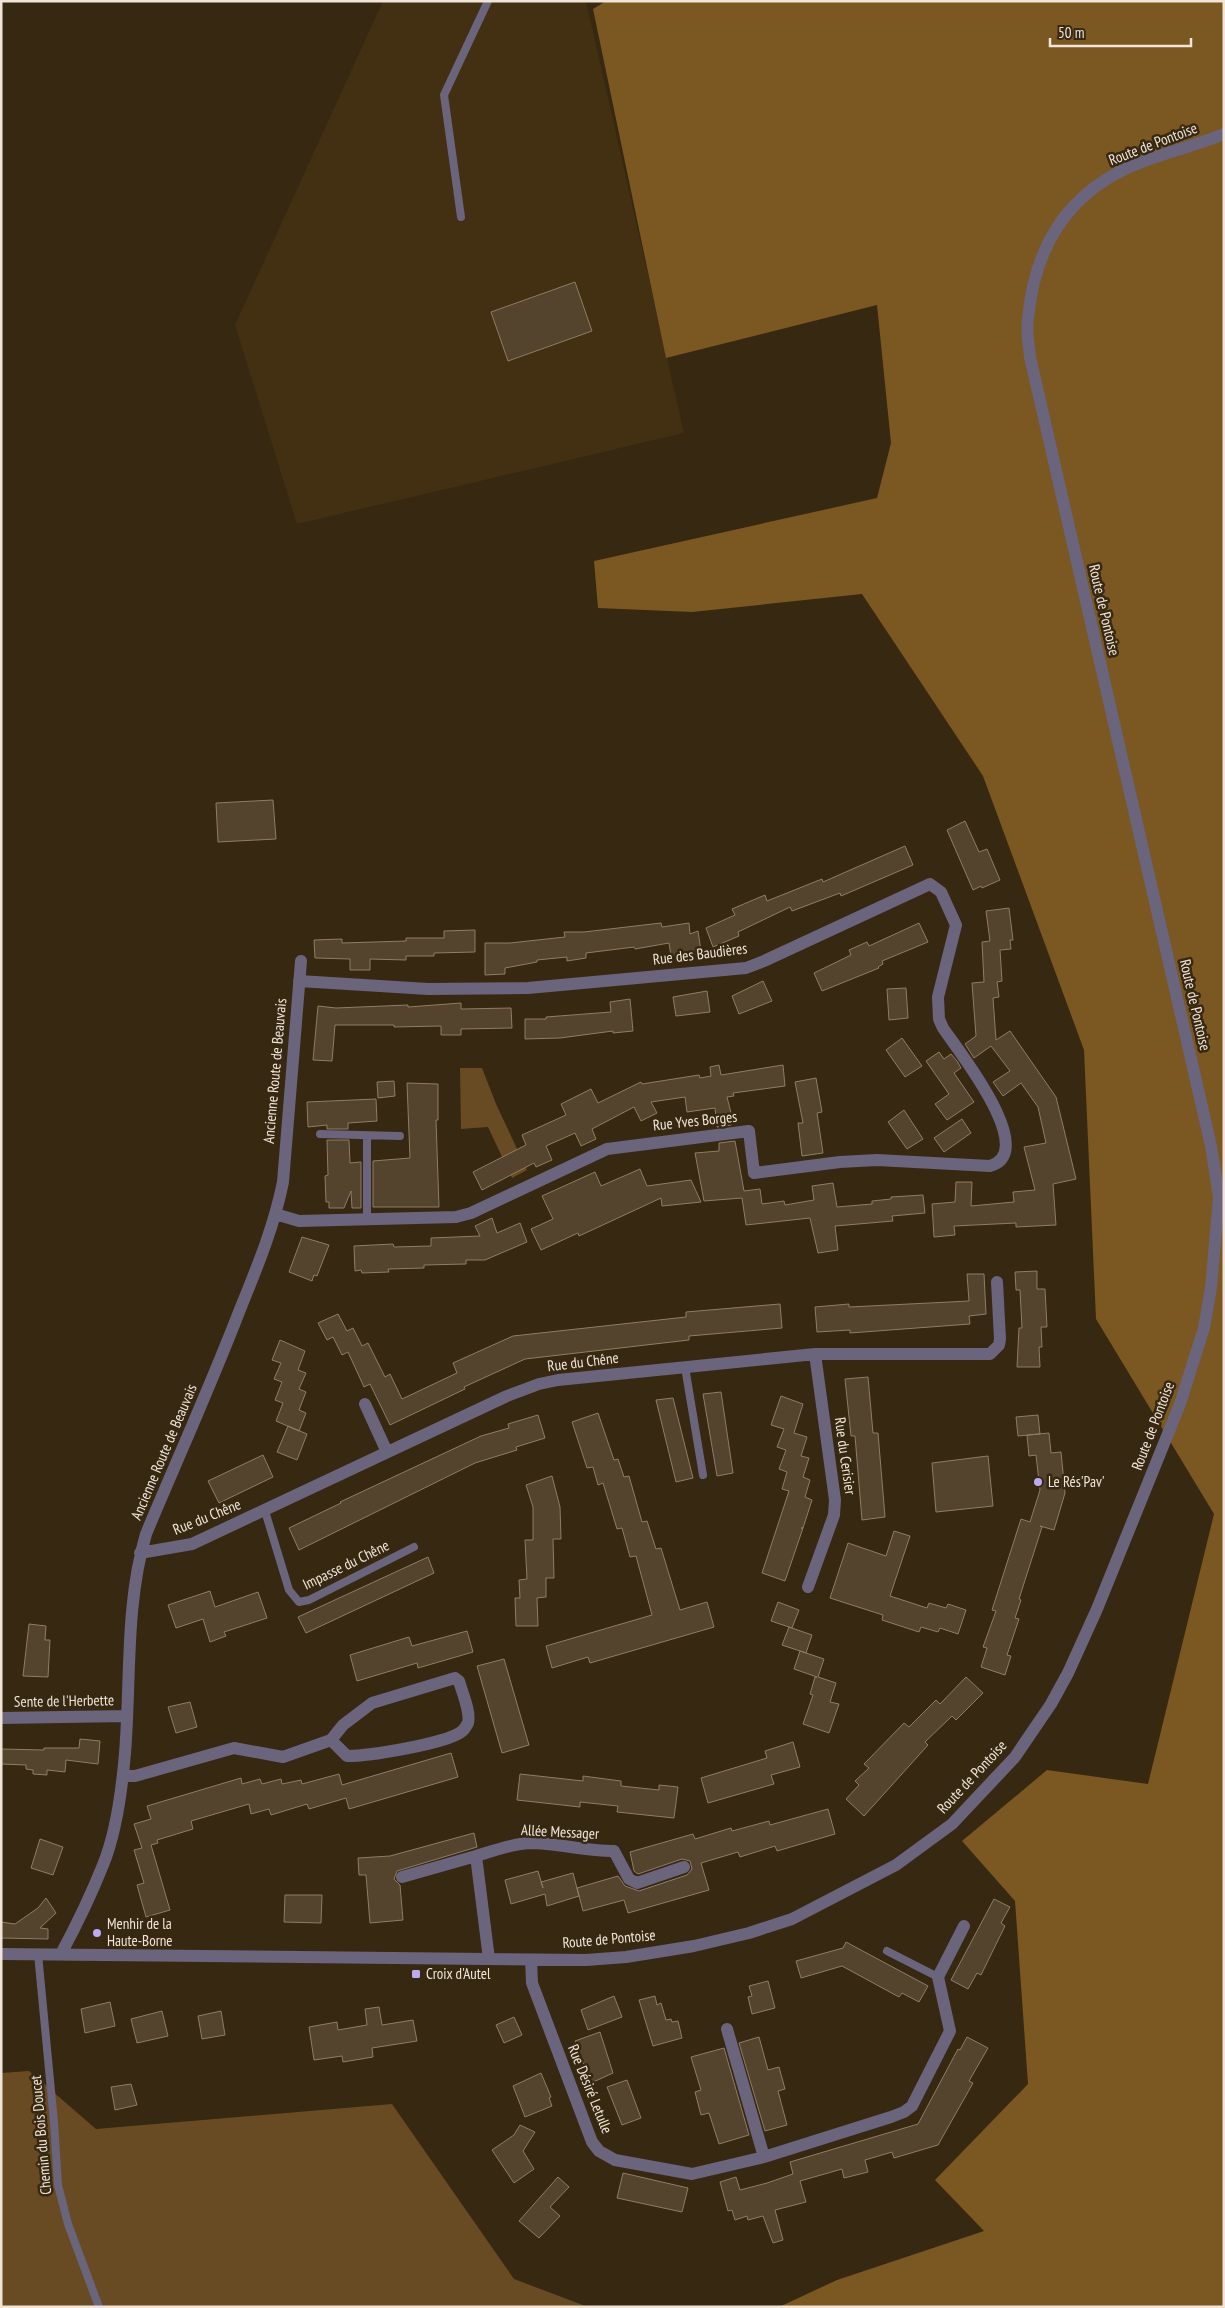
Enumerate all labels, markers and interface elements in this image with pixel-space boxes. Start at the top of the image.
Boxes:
scale bar [1050,15,1191,47]
text: 50 m [1058,23,1084,42]
street label: Route de Pontoise [1106,118,1200,169]
street label: Route de Pontoise [1085,562,1124,657]
street label: Rue des Baudières [652,938,748,969]
street label: Route de Pontoise [1176,957,1215,1052]
street label: Ancienne Route de Beauvais [259,998,290,1144]
street label: Rue Yves Borges [652,1107,738,1134]
street label: Rue du Chêne [546,1348,620,1375]
street label: Route de Pontoise [1127,1379,1178,1473]
street label: Ancienne Route de Beauvais [126,1381,201,1523]
street label: Rue du Cerisier [831,1416,860,1497]
place label: Le Rés'Pav' [1048,1472,1105,1491]
marker: Le Rés'Pav' [1032,1476,1044,1488]
street label: Rue du Chêne [170,1494,244,1539]
street label: Impasse du Chêne [299,1535,392,1594]
street label: Sente de l'Herbette [14,1690,114,1711]
street label: Route de Pontoise [933,1736,1010,1817]
street label: Allée Messager [520,1820,600,1843]
place label: Menhir de la Haute-Borne [107,1914,173,1950]
street label: Route de Pontoise [562,1925,656,1952]
marker: Menhir de la Haute-Borne [91,1927,103,1939]
place label: Croix d'Autel [426,1964,491,1983]
marker: Croix d'Autel [410,1968,422,1980]
street label: Rue Désiré Letulle [564,2041,617,2136]
street label: Chemin du Bois Doucet [26,2074,55,2196]

